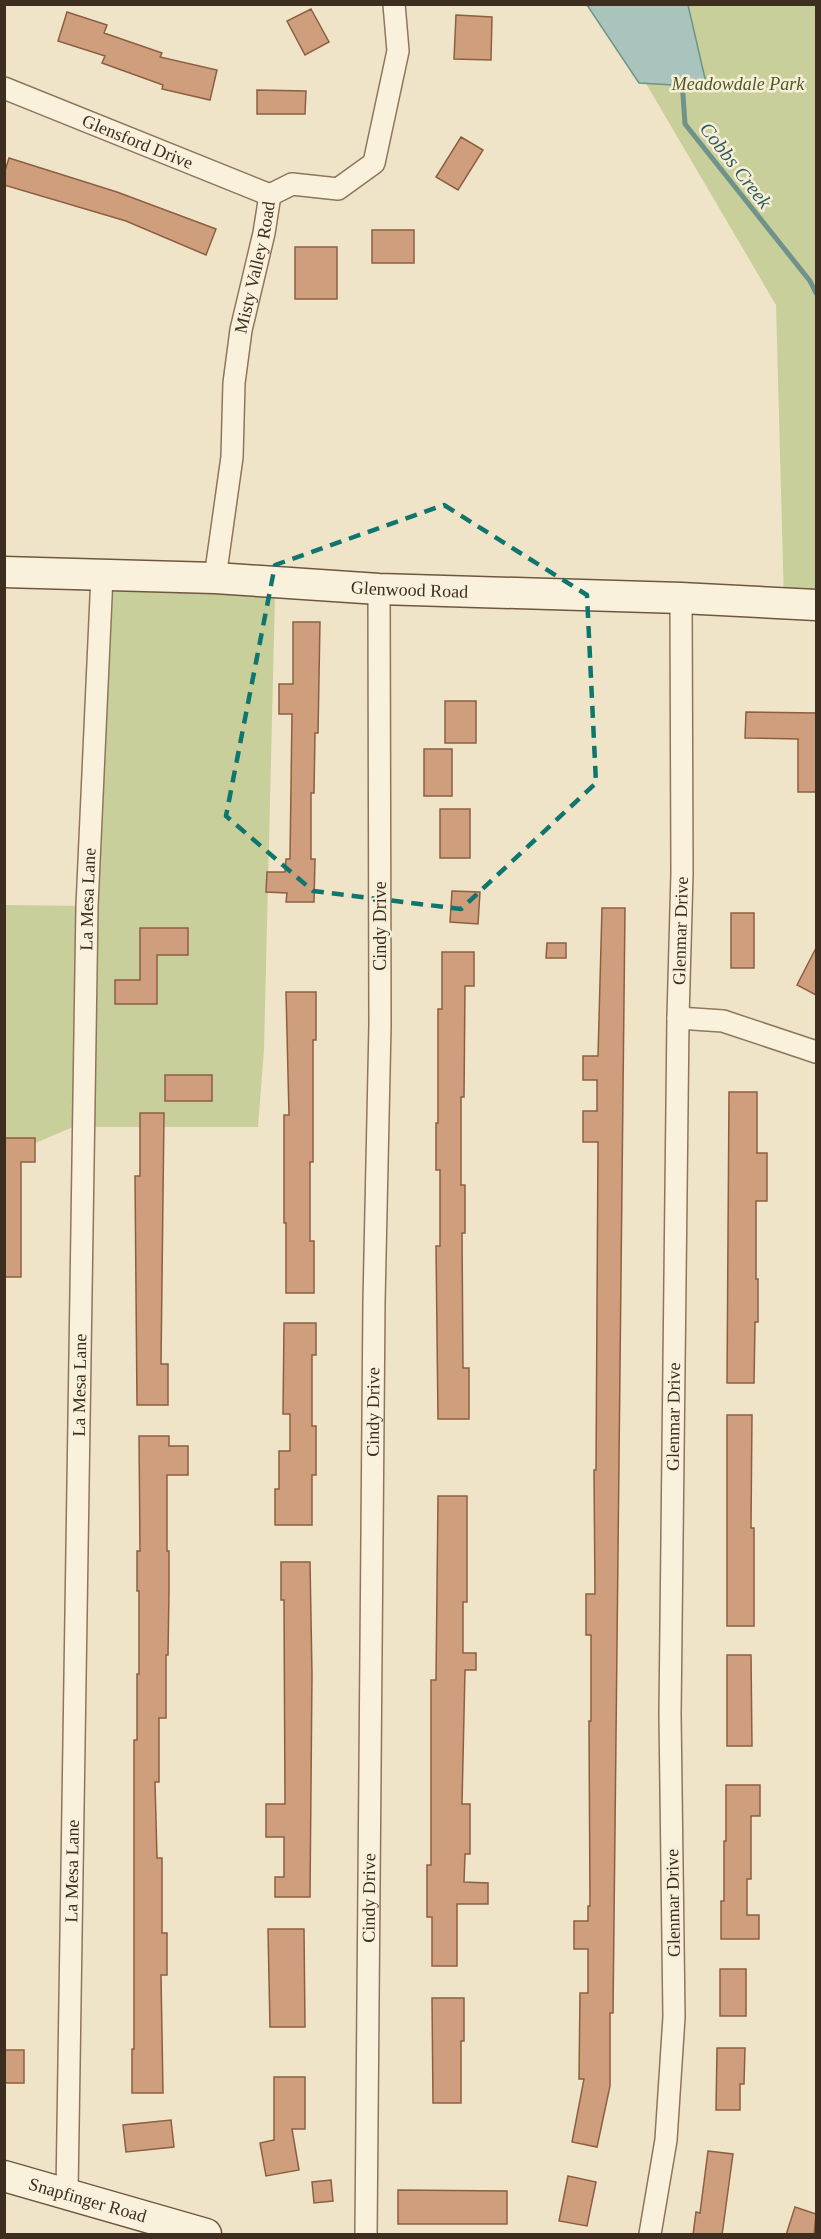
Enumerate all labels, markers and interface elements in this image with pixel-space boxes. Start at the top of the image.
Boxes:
park label: Meadowdale Park [671,74,805,94]
street label: Glensford Drive [79,111,196,173]
water label: Cobbs Creek [696,118,777,213]
street label: Misty Valley Road [231,200,279,335]
street label: Glenwood Road [350,577,469,602]
street label: La Mesa Lane [76,847,100,951]
street label: Glenmar Drive [669,876,692,985]
street label: Cindy Drive [370,881,390,971]
street label: La Mesa Lane [69,1333,90,1437]
street label: Glenmar Drive [663,1362,684,1471]
street label: Cindy Drive [363,1367,383,1457]
street label: La Mesa Lane [61,1819,83,1923]
street label: Glenmar Drive [662,1849,684,1957]
street label: Cindy Drive [359,1853,379,1943]
street label: Snapfinger Road [26,2174,149,2226]

